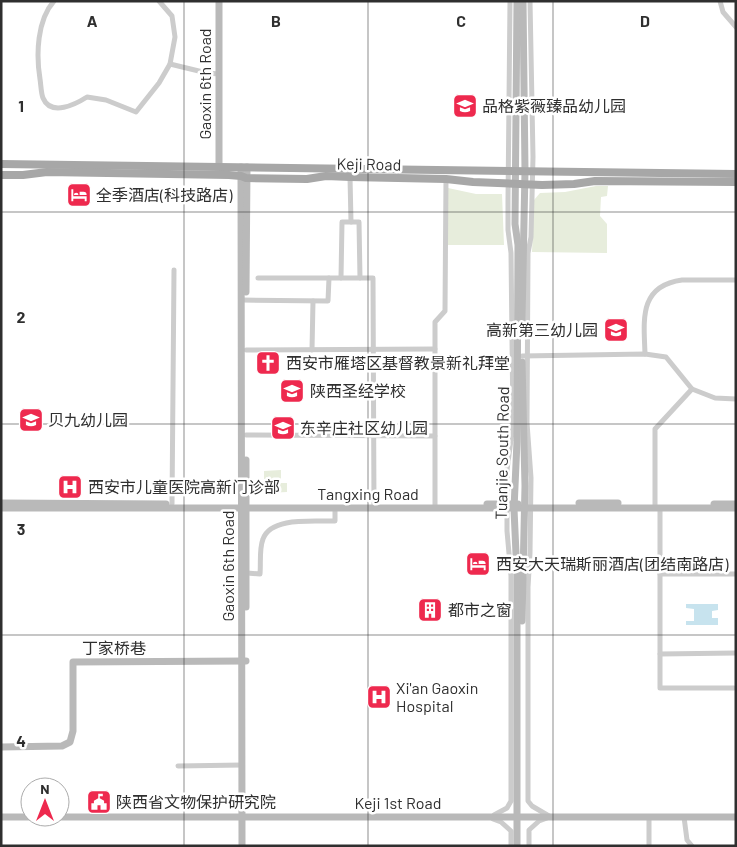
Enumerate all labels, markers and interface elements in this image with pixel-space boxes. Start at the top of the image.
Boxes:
text: A [87,11,98,30]
text: B [271,11,281,30]
text: C [456,11,466,30]
text: D [640,11,650,30]
street label: Gaoxin 6th Road [195,28,214,140]
school or university icon: 品格紫薇臻品幼儿园 [452,93,478,119]
text: 1 [18,96,24,115]
place label: 品格紫薇臻品幼儿园 [482,96,626,115]
street label: Keji Road [337,153,401,174]
hotel icon: 全季酒店(科技路店) [66,182,92,208]
place label: 全季酒店(科技路店) [96,185,233,204]
text: 2 [17,307,26,326]
school or university icon: 高新第三幼儿园 [603,317,629,343]
place label: 高新第三幼儿园 [486,320,598,339]
church icon: 西安市雁塔区基督教景新礼拜堂 [255,350,281,376]
place label: 西安市雁塔区基督教景新礼拜堂 [286,353,510,372]
school or university icon: 陕西圣经学校 [279,378,305,404]
place label: 陕西圣经学校 [310,381,406,400]
street label: Tuanjie South Road [491,386,512,520]
school or university icon: 贝九幼儿园 [18,407,44,433]
place label: 贝九幼儿园 [48,410,128,429]
school or university icon: 东辛庄社区幼儿园 [270,415,296,441]
place label: 东辛庄社区幼儿园 [300,418,428,437]
hospital icon: 西安市儿童医院高新门诊部 [57,474,83,500]
place label: 西安市儿童医院高新门诊部 [88,477,280,496]
street label: Tangxing Road [317,484,419,503]
street label: Gaoxin 6th Road [218,510,237,622]
text: 3 [17,519,25,538]
hotel icon: 西安大天瑞斯丽酒店(团结南路店) [465,551,491,577]
place label: 西安大天瑞斯丽酒店(团结南路店) [496,554,729,573]
building icon: 都市之窗 [417,597,443,623]
place label: 都市之窗 [448,600,512,619]
street label: 丁家桥巷 [82,638,146,657]
place label: Xi'an Gaoxin Hospital [396,678,478,715]
hospital icon: Xi'an Gaoxin Hospital [366,684,392,710]
text: 4 [16,731,26,750]
north arrow [20,777,70,827]
text: N [40,780,50,797]
public building icon: 陕西省文物保护研究院 [86,789,112,815]
place label: 陕西省文物保护研究院 [116,792,276,811]
street label: Keji 1st Road [355,793,441,812]

